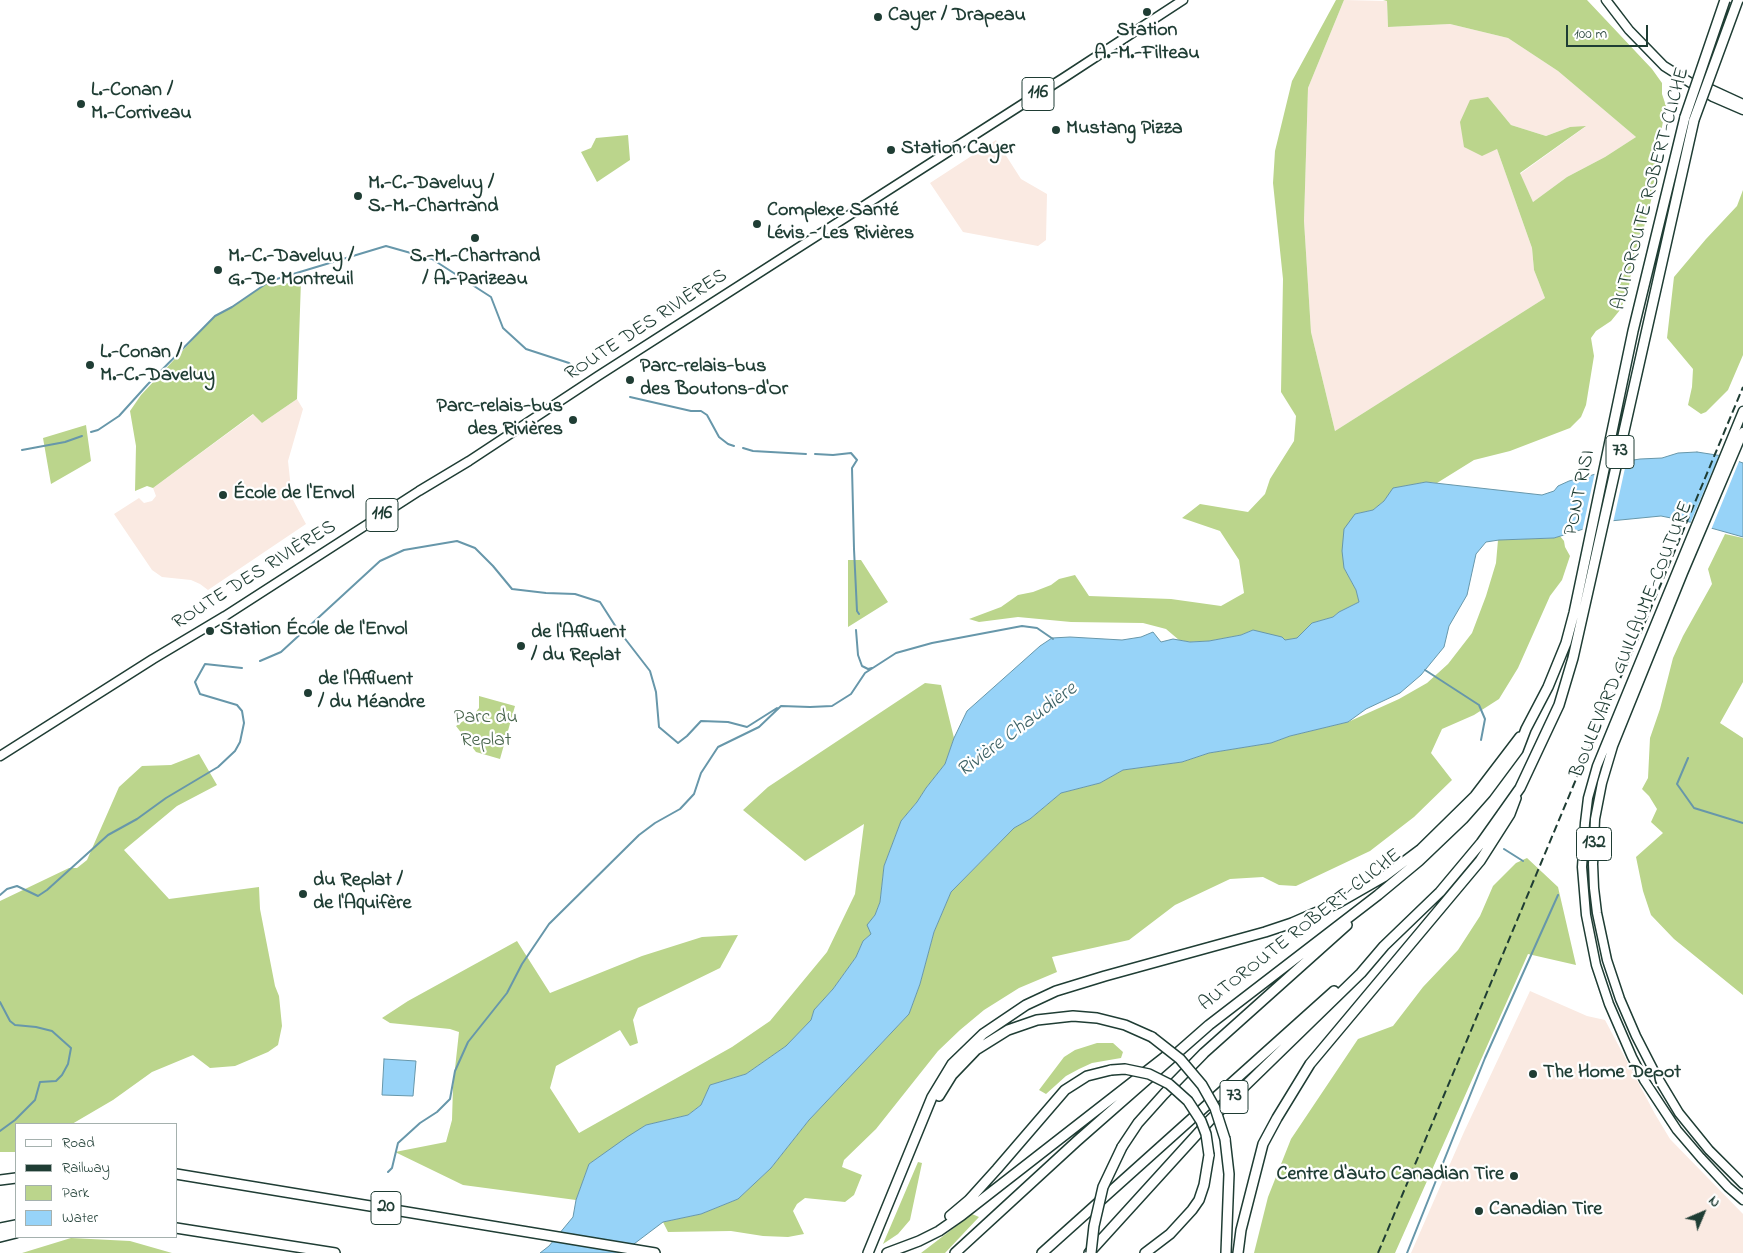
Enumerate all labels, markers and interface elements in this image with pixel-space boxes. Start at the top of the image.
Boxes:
place label: Cayer / Drapeau [888,5,1026,29]
marker: Station A.-M.-Filteau [1141,6,1153,18]
marker: Cayer / Drapeau [872,11,884,23]
scale bar [1568,15,1650,47]
place label: Station A.-M.-Filteau [1094,20,1200,67]
text: 100 m [1574,23,1607,45]
street label: AUTOROUTE ROBERT-CLICHE [1608,65,1696,313]
road number: 116 [1022,78,1054,110]
place label: L.-Conan / M.-Corriveau [91,80,192,127]
marker: L.-Conan / M.-Corriveau [75,98,87,110]
place label: Mustang Pizza [1066,118,1183,142]
marker: Mustang Pizza [1050,124,1062,136]
place label: Station Cayer [901,138,1015,162]
marker: Station Cayer [885,144,897,156]
place label: M.-C.-Daveluy / S.-M.-Chartrand [368,173,498,220]
marker: M.-C.-Daveluy / S.-M.-Chartrand [352,190,364,202]
place label: Complexe Santé Lévis - Les Rivières [767,200,914,247]
marker: Complexe Santé Lévis - Les Rivières [751,218,763,230]
marker: S.-M.-Chartrand / A.-Parizeau [469,232,481,244]
place label: M.-C.-Daveluy / G.-De Montreuil [228,246,354,293]
place label: S.-M.-Chartrand / A.-Parizeau [410,246,540,293]
marker: M.-C.-Daveluy / G.-De Montreuil [212,264,224,276]
street label: ROUTE DES RIVIÈRES [562,265,732,387]
place label: L.-Conan / M.-C.-Daveluy [100,342,215,389]
place label: Parc-relais-bus des Boutons-d'Or [640,356,788,403]
marker: L.-Conan / M.-C.-Daveluy [84,359,96,371]
marker: Parc-relais-bus des Boutons-d'Or [624,374,636,386]
place label: Parc-relais-bus des Rivières [437,396,563,443]
marker: Parc-relais-bus des Rivières [567,414,579,426]
road number: 73 [1606,436,1634,468]
street label: PONT RISI [1560,448,1602,538]
place label: École de l'Envol [233,483,355,507]
marker: École de l'Envol [217,489,229,501]
road number: 116 [366,498,398,532]
street label: BOULEVARD GUILLAUME-COUTURE [1566,498,1700,782]
street label: ROUTE DES RIVIÈRES [169,516,341,636]
place label: Station École de l'Envol [220,619,408,643]
place label: de l'Affluent / du Replat [531,622,626,669]
marker: Station École de l'Envol [204,625,216,637]
marker: de l'Affluent / du Replat [515,640,527,652]
place label: de l'Affluent / du Méandre [318,669,425,716]
water label: Rivière Chaudière [953,678,1083,784]
marker: de l'Affluent / du Méandre [302,687,314,699]
park label: Parc du Replat [454,707,518,754]
road number: 132 [1576,828,1612,861]
street label: AUTOROUTE ROBERT-CLICHE [1195,844,1407,1018]
place label: du Replat / de l'Aquifère [313,870,411,917]
marker: du Replat / de l'Aquifère [297,888,309,900]
place label: The Home Depot [1543,1062,1681,1086]
marker: The Home Depot [1527,1068,1539,1080]
road number: 73 [1220,1080,1248,1114]
legend [15,1123,178,1238]
text: Road [62,1132,95,1154]
text: Railway [62,1157,110,1179]
place label: Centre d'auto Canadian Tire [1277,1164,1504,1188]
marker: Centre d'auto Canadian Tire [1508,1170,1520,1182]
text: Park [62,1182,89,1204]
north arrow [1678,1188,1728,1238]
text: N [1703,1191,1725,1213]
road number: 20 [371,1192,401,1224]
place label: Canadian Tire [1489,1199,1602,1223]
marker: Canadian Tire [1473,1205,1485,1217]
text: Water [62,1207,98,1229]

